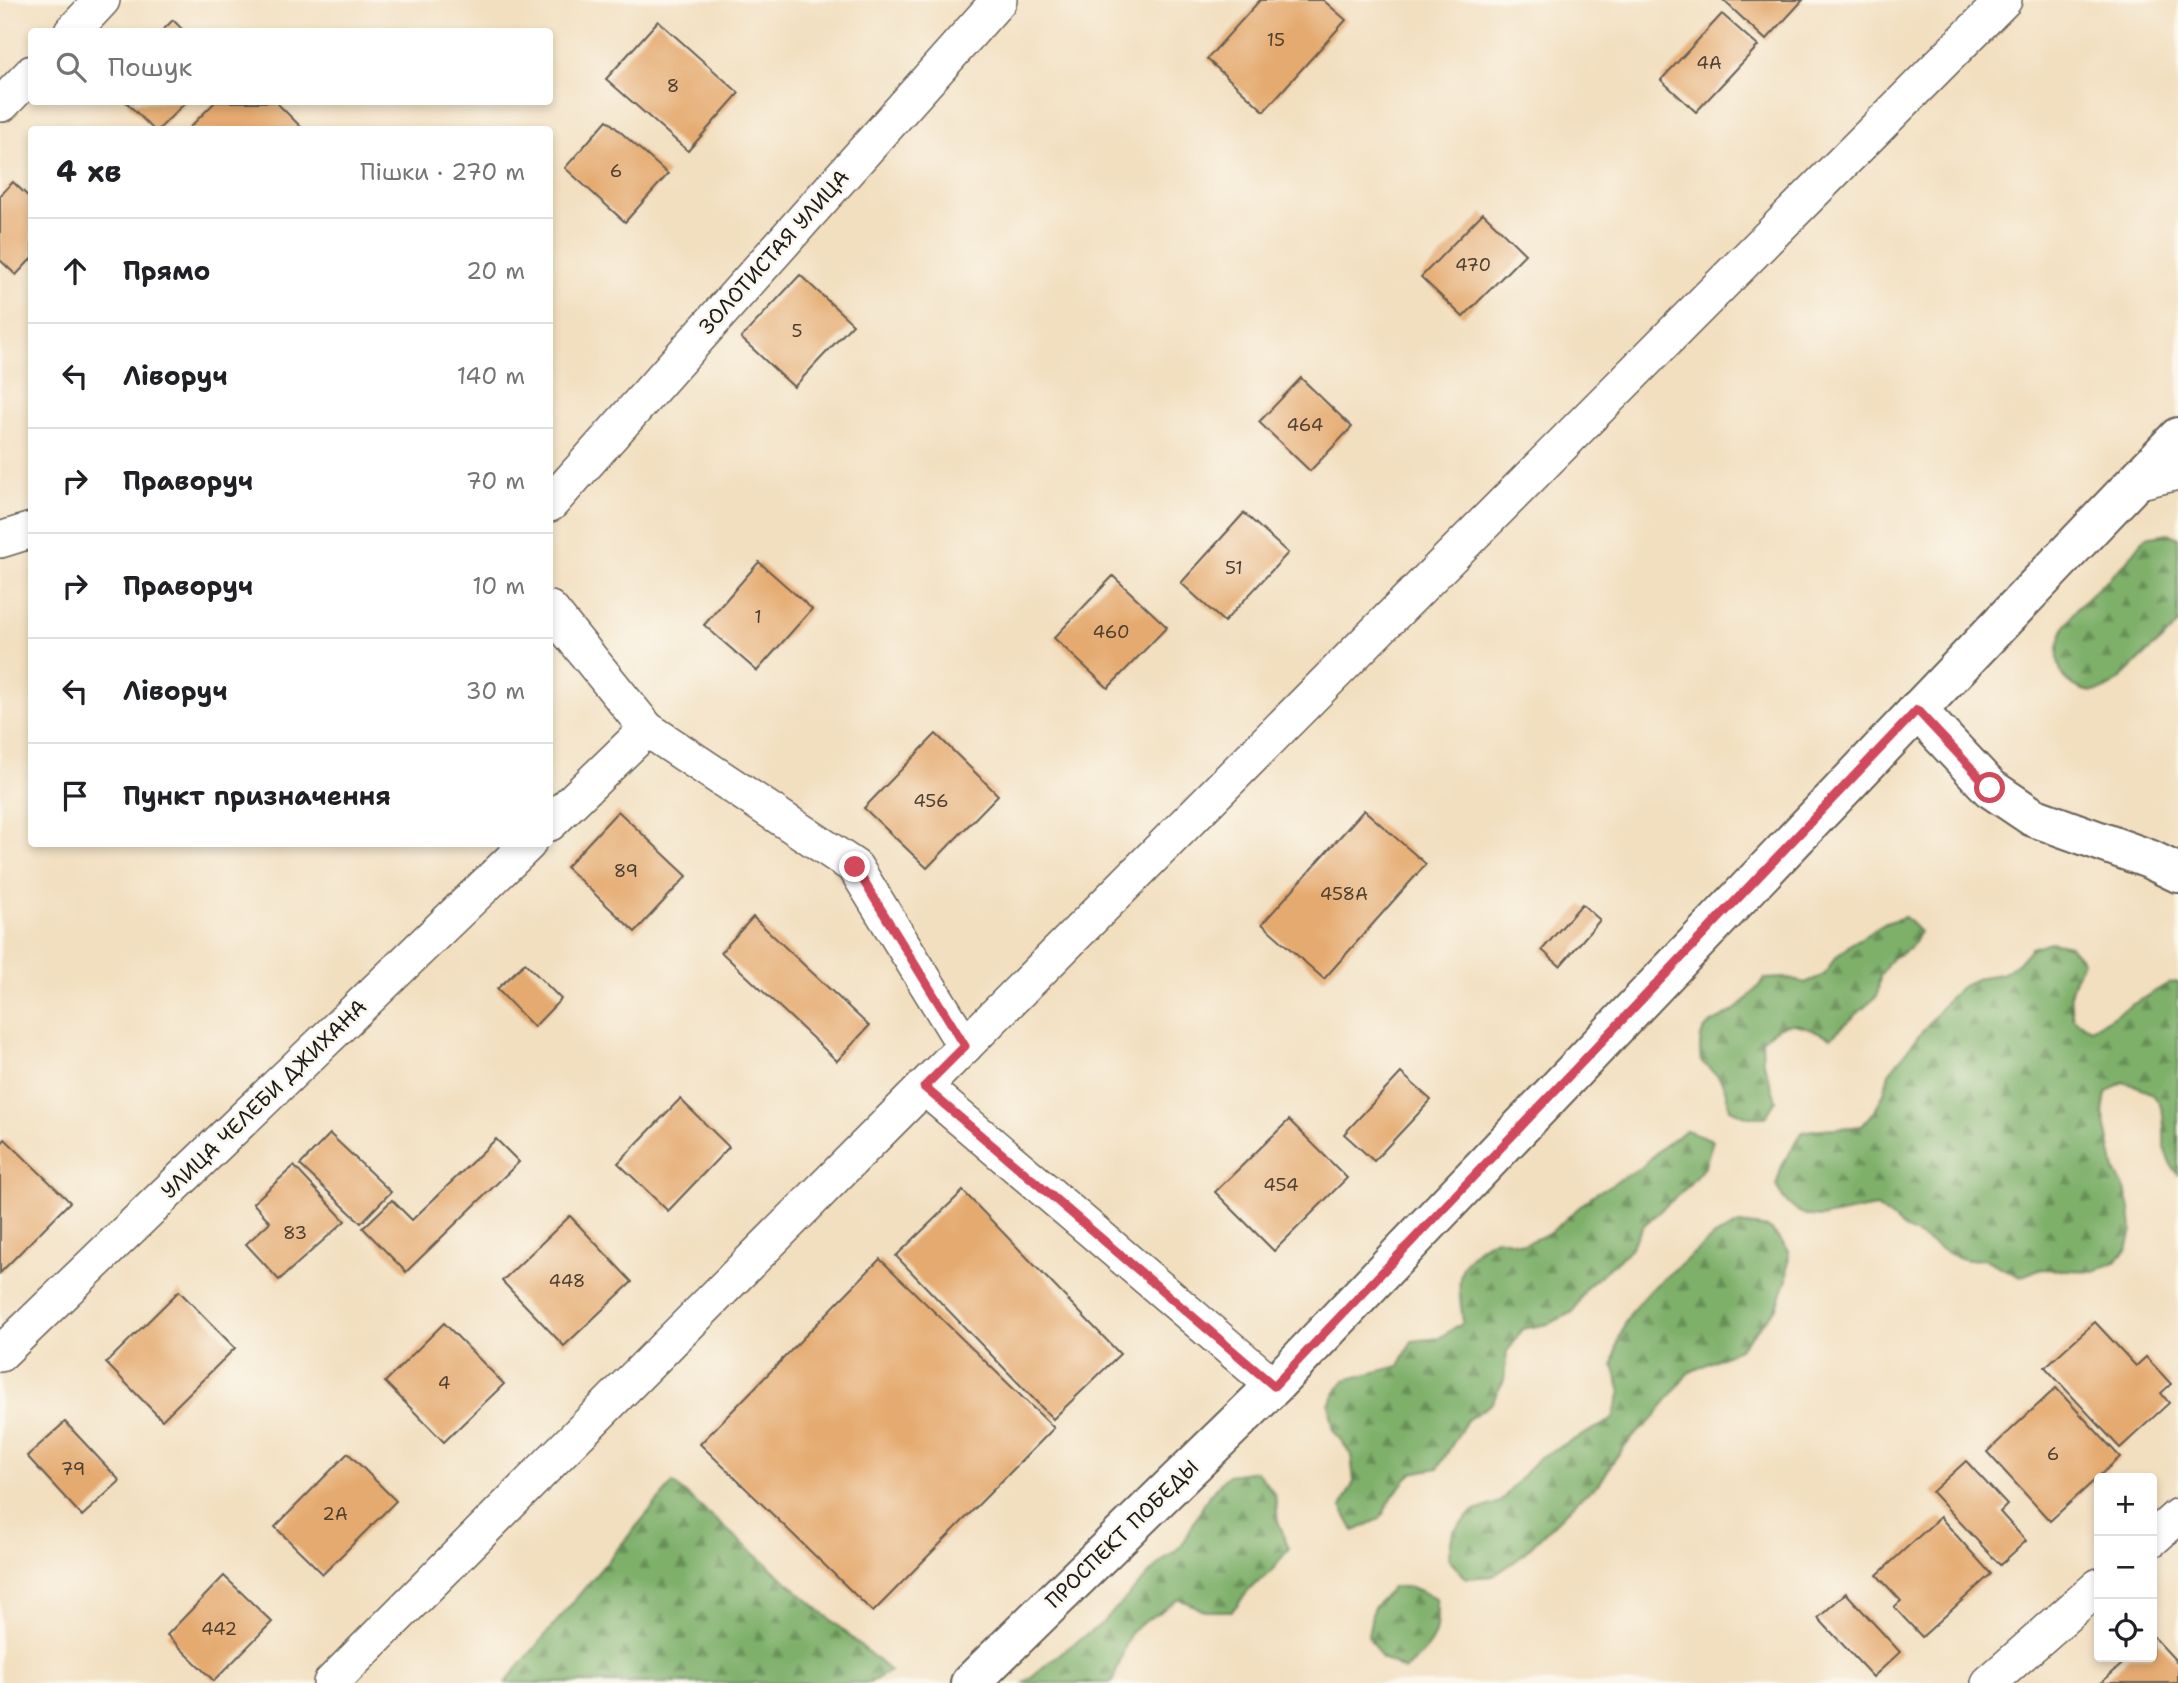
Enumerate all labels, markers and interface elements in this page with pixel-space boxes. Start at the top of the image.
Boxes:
search box [28,28,553,105]
house number: 15 [1267,28,1285,52]
icon: search [52,48,90,86]
text: Пошук [108,49,192,84]
house number: 4А [1696,51,1722,75]
house number: 8 [667,74,679,98]
text: 4 хв [56,151,121,192]
text: Пішки · 270 m [360,157,525,187]
house number: 6 [610,159,622,183]
street label: ЗОЛОТИСТАЯ УЛИЦА [693,164,855,340]
icon: ahead [56,252,94,290]
text: Прямо [123,253,211,288]
house number: 470 [1455,253,1491,277]
text: 20 m [466,256,525,286]
house number: 5 [791,319,803,343]
icon: left [56,357,94,395]
text: Ліворуч [123,358,228,393]
text: 140 m [457,361,525,391]
house number: 464 [1287,413,1323,437]
icon: right [56,462,94,500]
text: Праворуч [123,463,253,498]
text: 70 m [466,466,525,496]
house number: 51 [1225,556,1243,580]
icon: right [56,567,94,605]
text: Праворуч [123,568,253,603]
text: 10 m [472,571,525,601]
house number: 1 [754,605,762,629]
house number: 460 [1093,620,1129,644]
icon: left [56,672,94,710]
text: Ліворуч [123,673,228,708]
text: 30 m [466,676,525,706]
route start [1974,772,2005,803]
icon: arrive [56,777,94,815]
text: Пункт призначення [123,778,391,813]
house number: 456 [913,789,949,813]
route end [839,851,870,882]
house number: 89 [614,859,638,883]
house number: 458А [1320,882,1368,906]
street label: УЛИЦА ЧЕЛЕБИ ДЖИХАНА [155,993,373,1205]
house number: 454 [1263,1173,1299,1197]
house number: 83 [283,1221,307,1245]
house number: 448 [549,1269,585,1293]
house number: 4 [438,1371,450,1395]
house number: 6 [2047,1442,2059,1466]
street label: ПРОСПЕКТ ПОБЕДЫ [1039,1454,1205,1614]
house number: 79 [61,1457,85,1481]
map controls [2094,1473,2157,1662]
button: + [2094,1473,2157,1536]
house number: 2А [322,1502,348,1526]
button: − [2094,1536,2157,1599]
button: locate [2094,1599,2157,1662]
house number: 442 [201,1617,237,1641]

